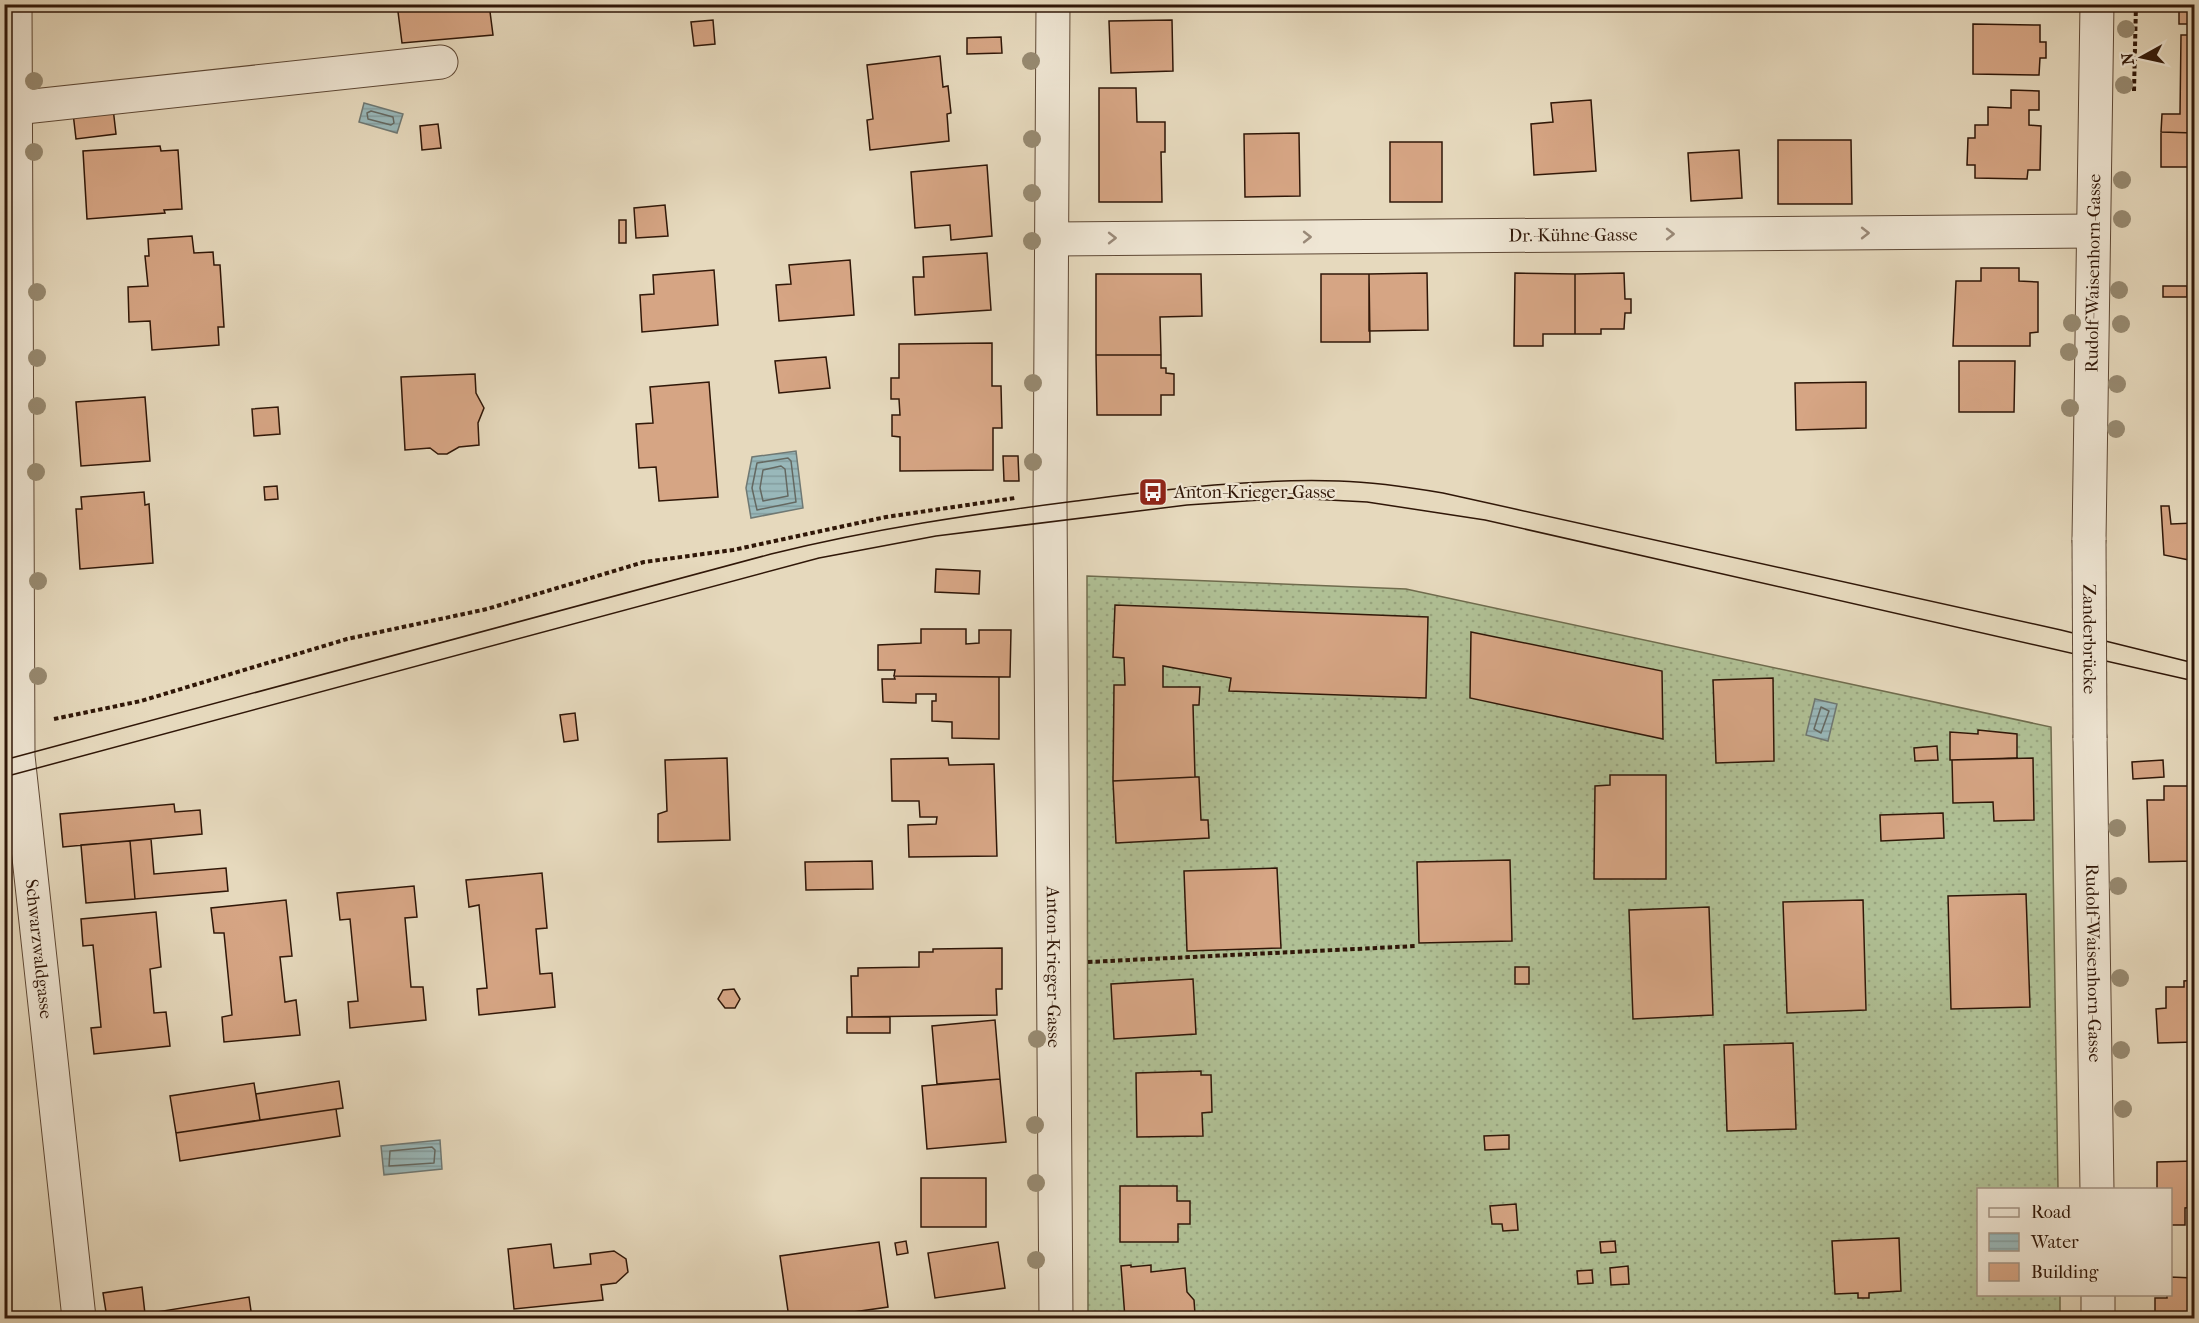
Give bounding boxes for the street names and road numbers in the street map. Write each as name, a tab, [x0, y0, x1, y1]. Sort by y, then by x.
street label: Rudolf-Waisenhorn-Gasse	[2081, 174, 2105, 372]
street label: Dr.-Kühne-Gasse	[1508, 224, 1638, 246]
street label: Zanderbrücke	[2079, 584, 2100, 694]
street label: Rudolf-Waisenhorn-Gasse	[2081, 864, 2106, 1062]
street label: Schwarzwaldgasse	[21, 878, 57, 1020]
street label: Anton-Krieger-Gasse	[1042, 885, 1065, 1048]

